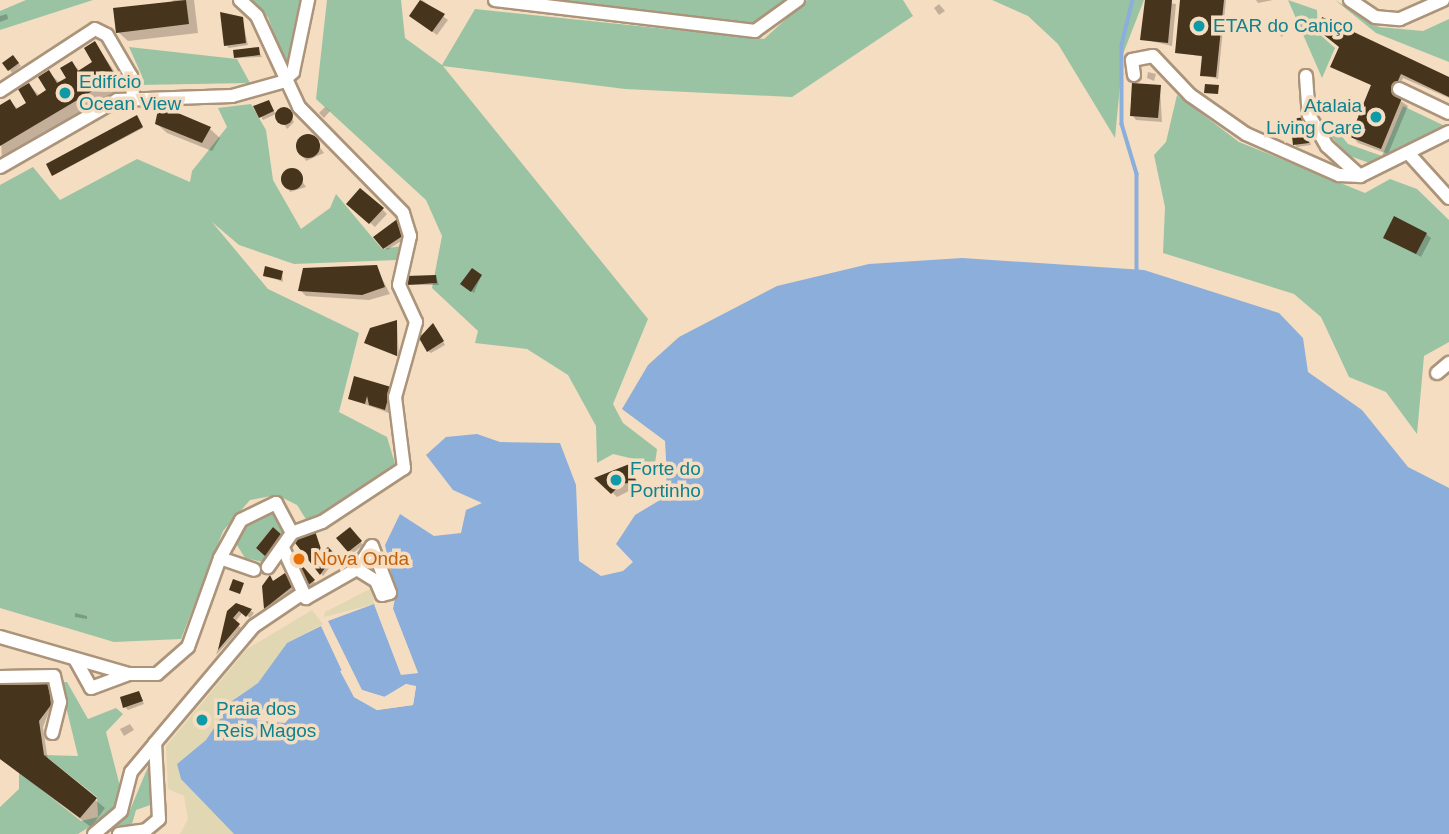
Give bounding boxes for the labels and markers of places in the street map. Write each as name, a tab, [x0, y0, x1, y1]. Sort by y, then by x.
place label: ETAR do Caniço	[1213, 15, 1353, 37]
marker: ETAR do Caniço	[1191, 18, 1207, 34]
place label: Edifício Ocean View	[79, 71, 181, 115]
marker: Edifício Ocean View	[57, 85, 73, 101]
place label: Atalaia Living Care	[1266, 95, 1362, 139]
marker: Atalaia Living Care	[1368, 109, 1384, 125]
place label: Forte do Portinho	[630, 458, 701, 502]
marker: Forte do Portinho	[608, 472, 624, 488]
place label: Nova Onda	[313, 548, 409, 570]
marker: Nova Onda	[291, 551, 307, 567]
place label: Praia dos Reis Magos	[216, 698, 316, 742]
marker: Praia dos Reis Magos	[194, 712, 210, 728]

